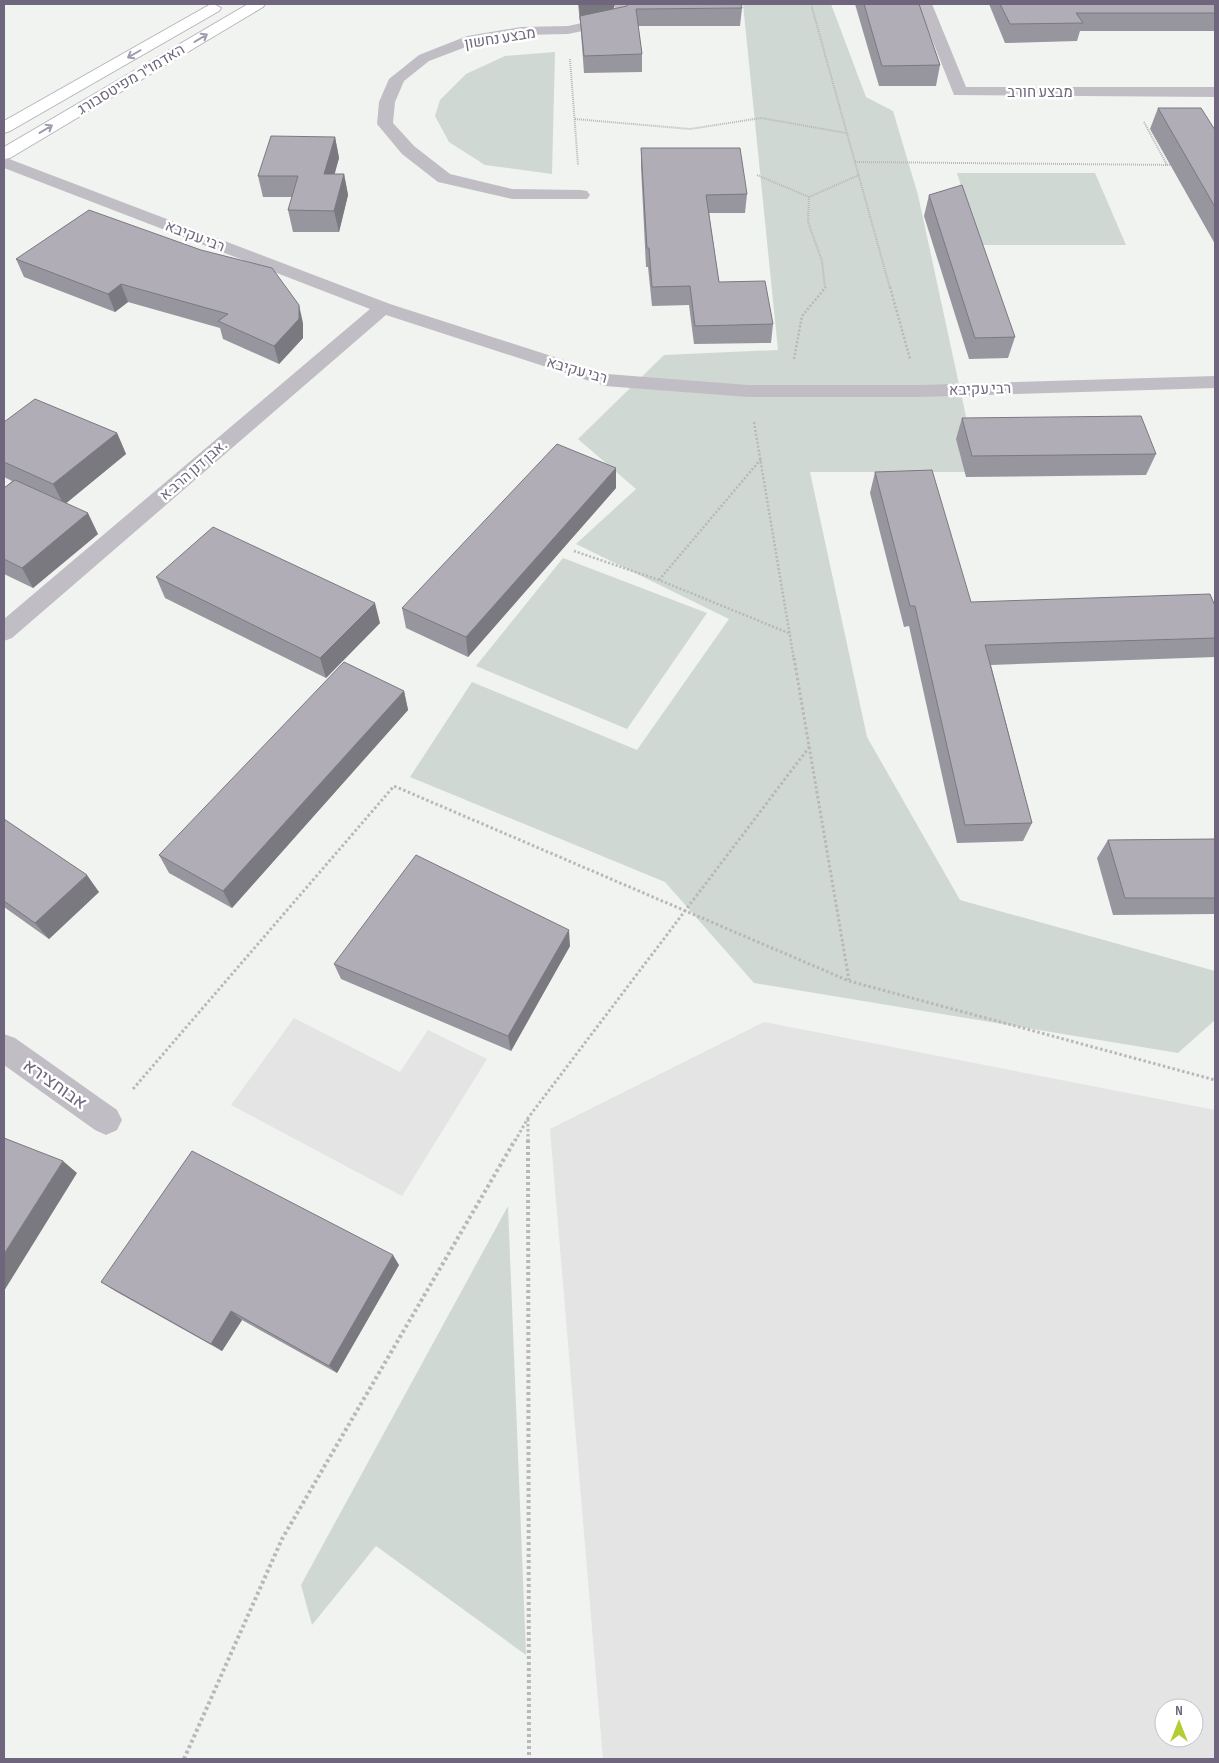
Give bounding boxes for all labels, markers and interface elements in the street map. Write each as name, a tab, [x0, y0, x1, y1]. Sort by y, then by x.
street label: מבצע נחשון	[463, 23, 537, 53]
one-way arrow	[193, 32, 207, 42]
street label: האדמו"ר מפיטסבורג	[74, 40, 188, 119]
one-way arrow	[127, 49, 142, 59]
street label: מבצע חורב	[1007, 83, 1073, 102]
one-way arrow	[38, 124, 52, 134]
street label: רבי עקיבא	[162, 216, 227, 256]
street label: רבי עקיבא	[544, 353, 609, 388]
street label: רבי עקיבא	[949, 379, 1011, 400]
street label: אבן דנן הרב א.	[156, 436, 231, 505]
street label: אבוחצירא	[19, 1055, 91, 1114]
north arrow	[1154, 1698, 1204, 1748]
text: N	[1175, 1702, 1183, 1719]

